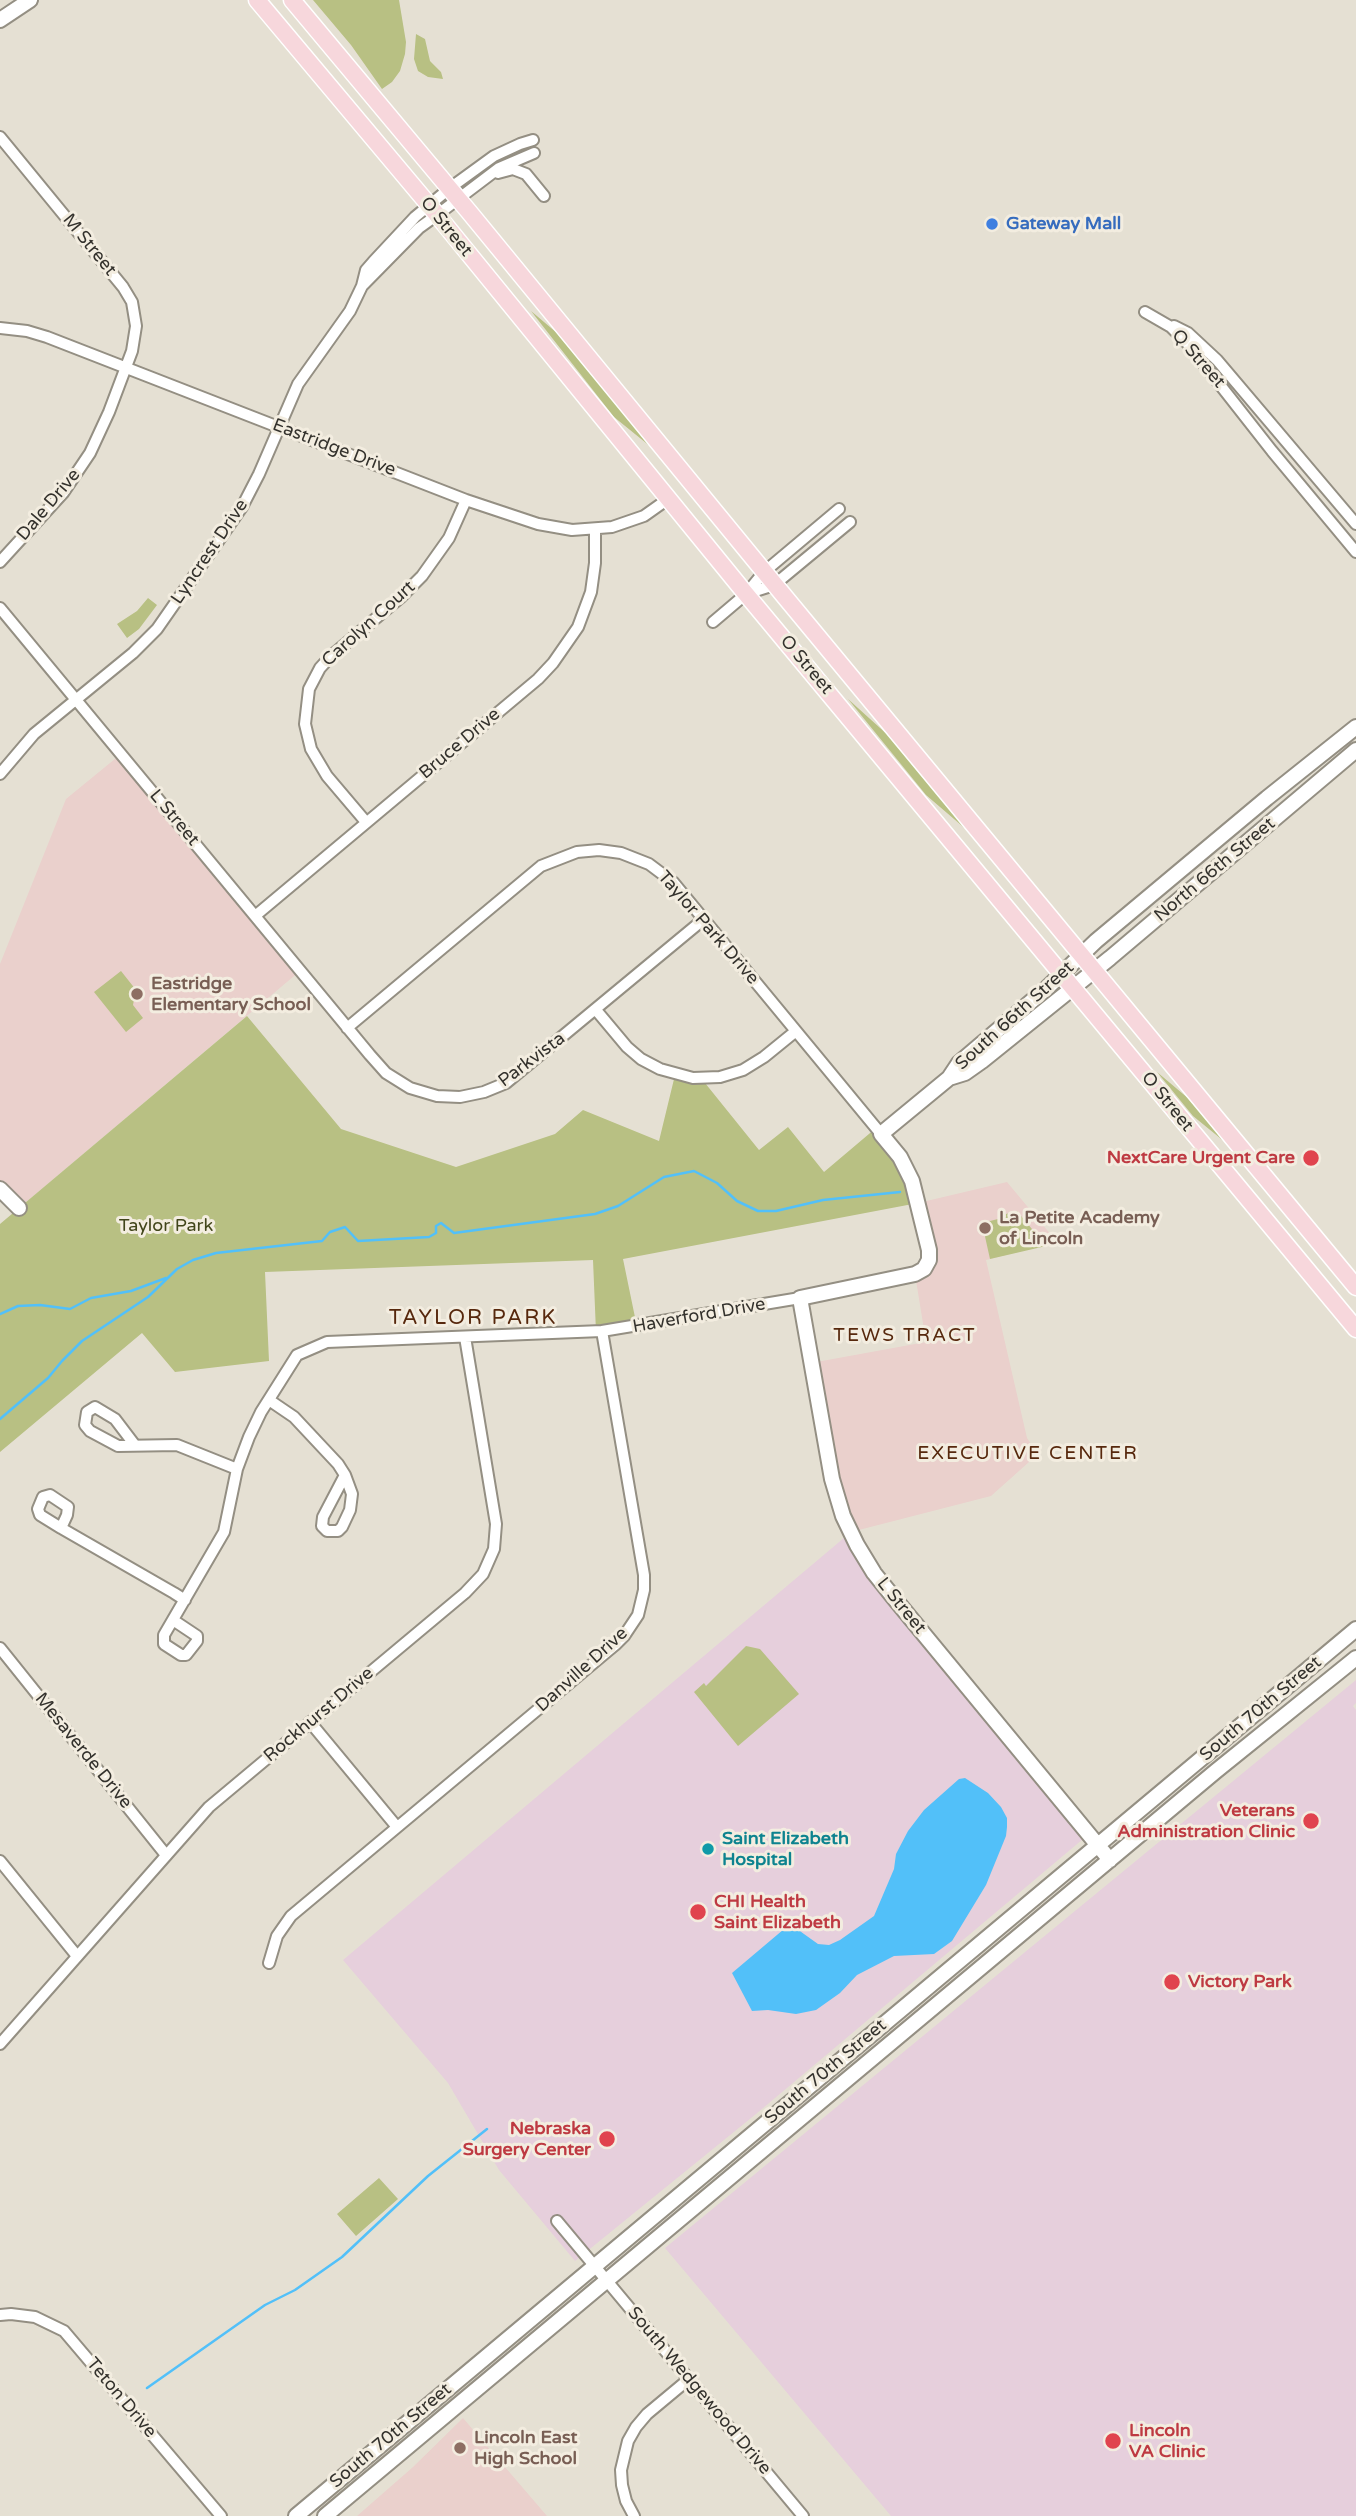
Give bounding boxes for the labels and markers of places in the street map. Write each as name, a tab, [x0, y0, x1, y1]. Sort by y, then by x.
place label: Gateway Mall	[1006, 213, 1121, 235]
marker: Gateway Mall	[984, 216, 1000, 232]
place label: Eastridge Elementary School	[151, 973, 311, 1016]
marker: Eastridge Elementary School	[129, 986, 145, 1002]
place label: NextCare Urgent Care	[1107, 1147, 1295, 1169]
marker: NextCare Urgent Care	[1301, 1148, 1321, 1168]
place label: La Petite Academy of Lincoln	[999, 1207, 1160, 1250]
marker: La Petite Academy of Lincoln	[977, 1220, 993, 1236]
place label: Veterans Administration Clinic	[1117, 1800, 1295, 1842]
marker: Veterans Administration Clinic	[1301, 1811, 1321, 1831]
place label: Saint Elizabeth Hospital	[722, 1828, 849, 1870]
marker: Saint Elizabeth Hospital	[700, 1841, 716, 1857]
place label: CHI Health Saint Elizabeth	[714, 1891, 841, 1934]
marker: CHI Health Saint Elizabeth	[688, 1902, 708, 1922]
place label: Victory Park	[1188, 1971, 1292, 1993]
marker: Victory Park	[1162, 1972, 1182, 1992]
place label: Nebraska Surgery Center	[463, 2118, 591, 2160]
marker: Nebraska Surgery Center	[597, 2129, 617, 2149]
place label: Lincoln VA Clinic	[1129, 2420, 1205, 2462]
place label: Lincoln East High School	[474, 2427, 577, 2470]
marker: Lincoln VA Clinic	[1103, 2431, 1123, 2451]
marker: Lincoln East High School	[452, 2440, 468, 2456]

